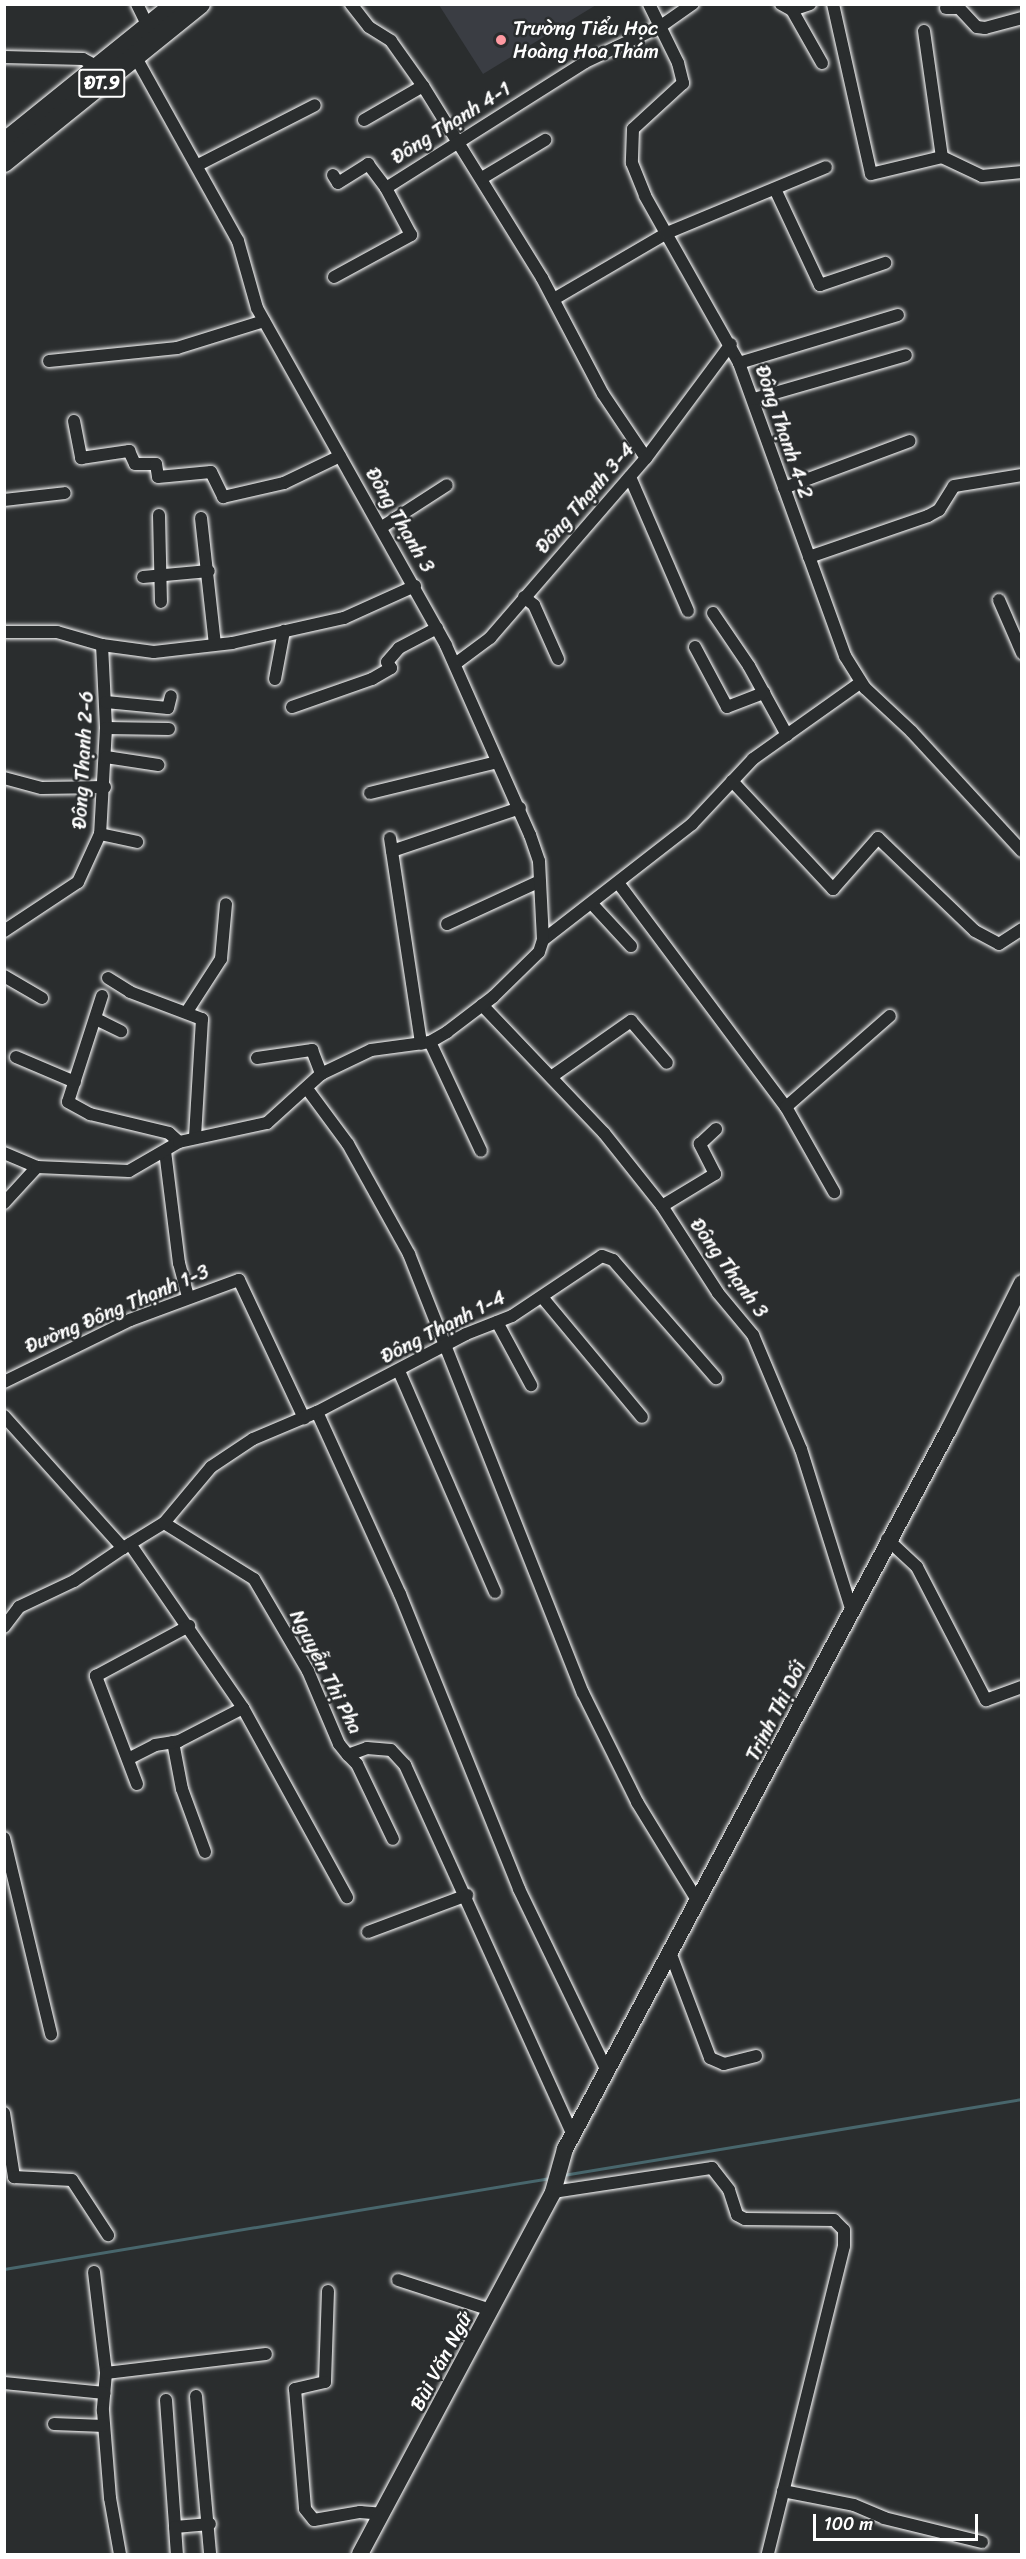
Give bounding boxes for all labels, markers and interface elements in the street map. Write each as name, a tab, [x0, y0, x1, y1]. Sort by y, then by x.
place label: Trường Tiểu Học Hoàng Hoa Thám	[513, 16, 660, 63]
marker: Trường Tiểu Học Hoàng Hoa Thám	[494, 33, 508, 47]
road number: ĐT.9	[78, 68, 126, 98]
street label: Đông Thạnh 4-1	[387, 77, 515, 169]
street label: Đông Thạnh 4-2	[750, 362, 818, 502]
street label: Đông Thạnh 3-4	[530, 438, 640, 558]
street label: Đông Thạnh 3	[360, 463, 440, 577]
street label: Đông Thạnh 2-6	[67, 690, 99, 830]
street label: Đông Thạnh 3	[685, 1214, 773, 1322]
street label: Đường Đông Thạnh 1-3	[21, 1259, 213, 1359]
street label: Đông Thạnh 1-4	[377, 1285, 509, 1369]
street label: Nguyễn Thị Pha	[284, 1606, 368, 1738]
street label: Trịnh Thị Dối	[740, 1657, 812, 1765]
street label: Bùi Văn Ngữ	[405, 2308, 477, 2414]
scale bar	[816, 2502, 981, 2540]
text: 100 m	[824, 2508, 873, 2540]

